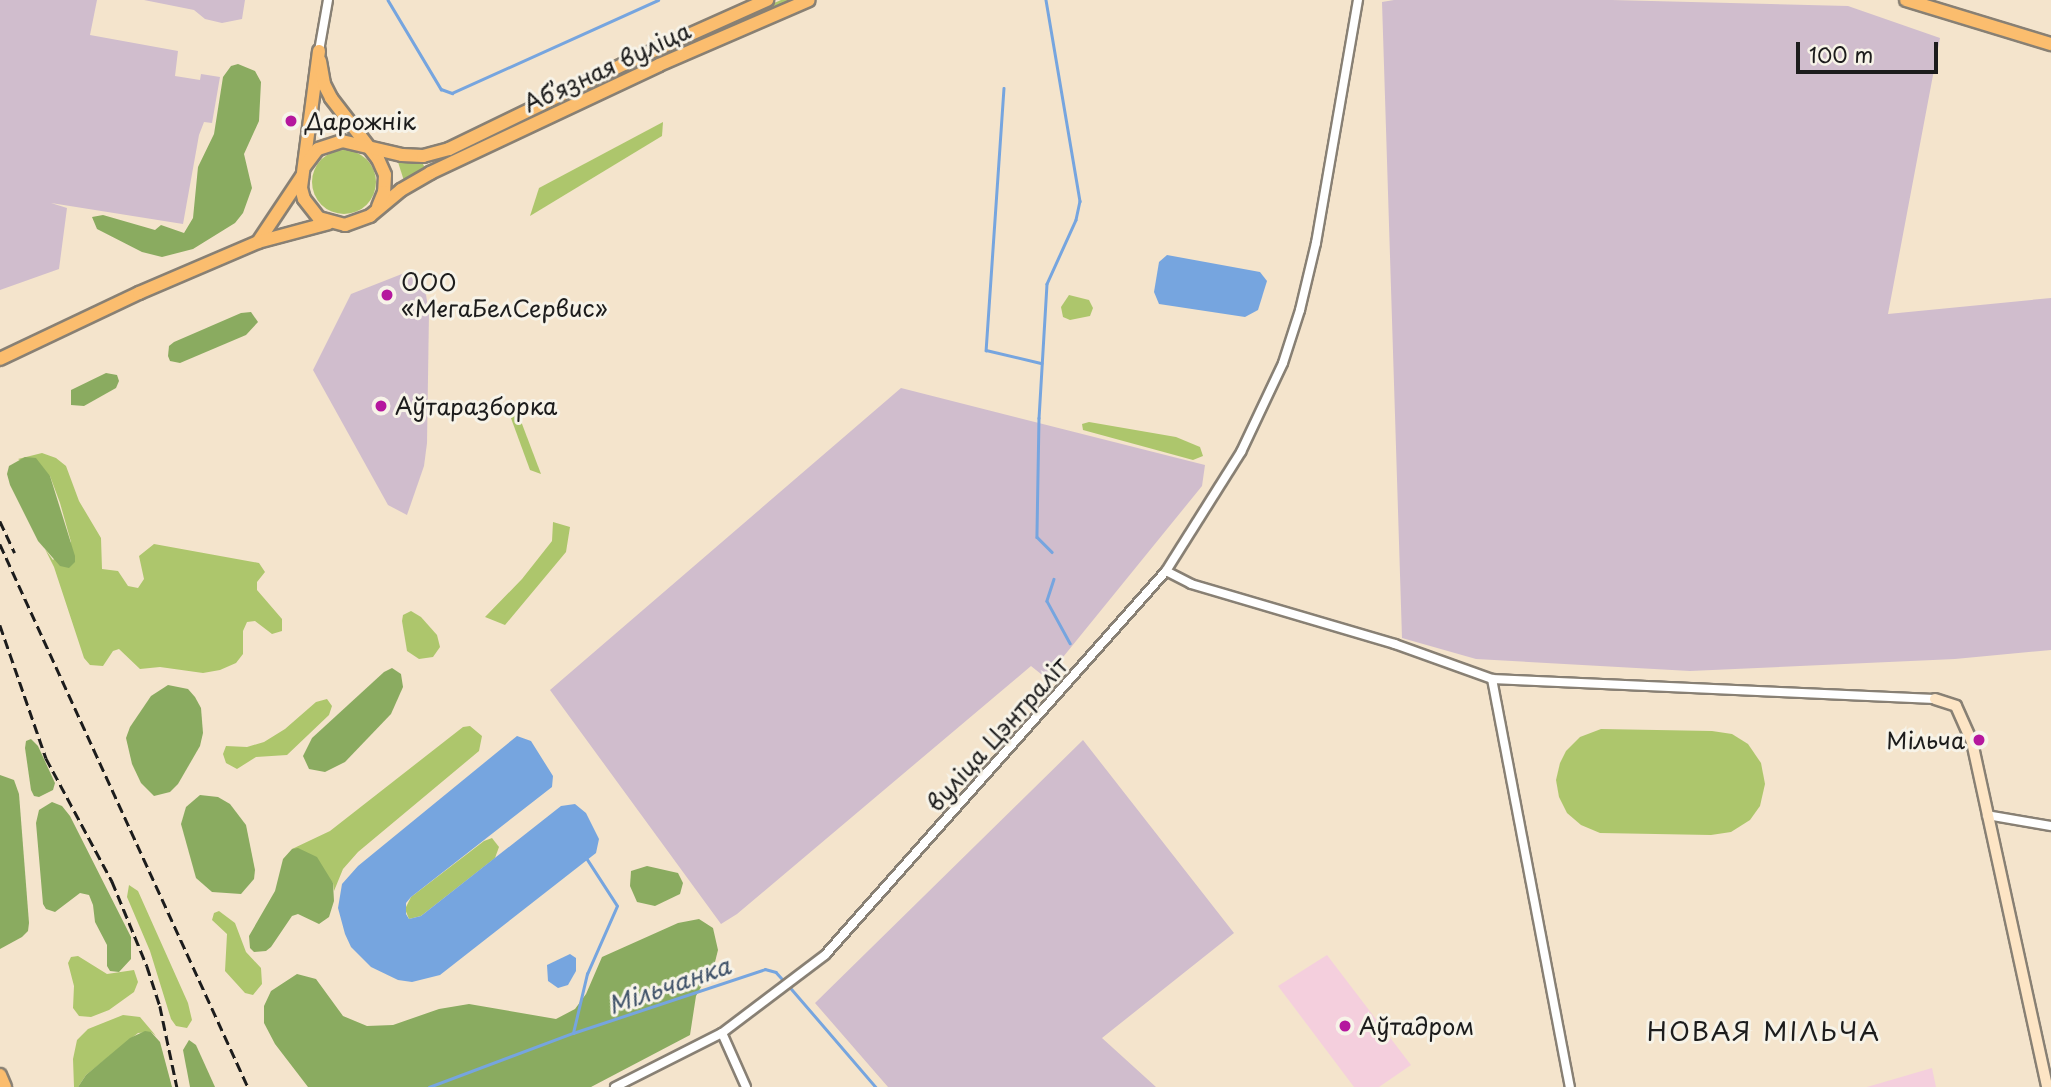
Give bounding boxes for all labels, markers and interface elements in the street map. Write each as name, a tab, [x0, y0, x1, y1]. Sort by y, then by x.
street label: Абʼязная вуліца	[519, 16, 695, 118]
scale bar	[1799, 28, 1941, 72]
text: 100 m	[1809, 38, 1873, 70]
place label: Дарожнік	[305, 107, 416, 135]
marker: Дарожнік	[283, 113, 299, 129]
place label: ООО «МегаБелСервис»	[401, 268, 608, 322]
marker: ООО «МегаБелСервис»	[379, 287, 395, 303]
place label: Аўтаразборка	[395, 392, 557, 420]
marker: Аўтаразборка	[373, 398, 389, 414]
street label: вуліца Цэнтраліт	[921, 651, 1073, 817]
place label: Мільча	[1886, 726, 1965, 754]
marker: Мільча	[1971, 732, 1987, 748]
water label: Мільчанка	[604, 951, 734, 1019]
place label: Аўтадром	[1359, 1012, 1474, 1040]
district label: НОВАЯ МІЛЬЧА	[1650, 1015, 1878, 1047]
marker: Аўтадром	[1337, 1018, 1353, 1034]

